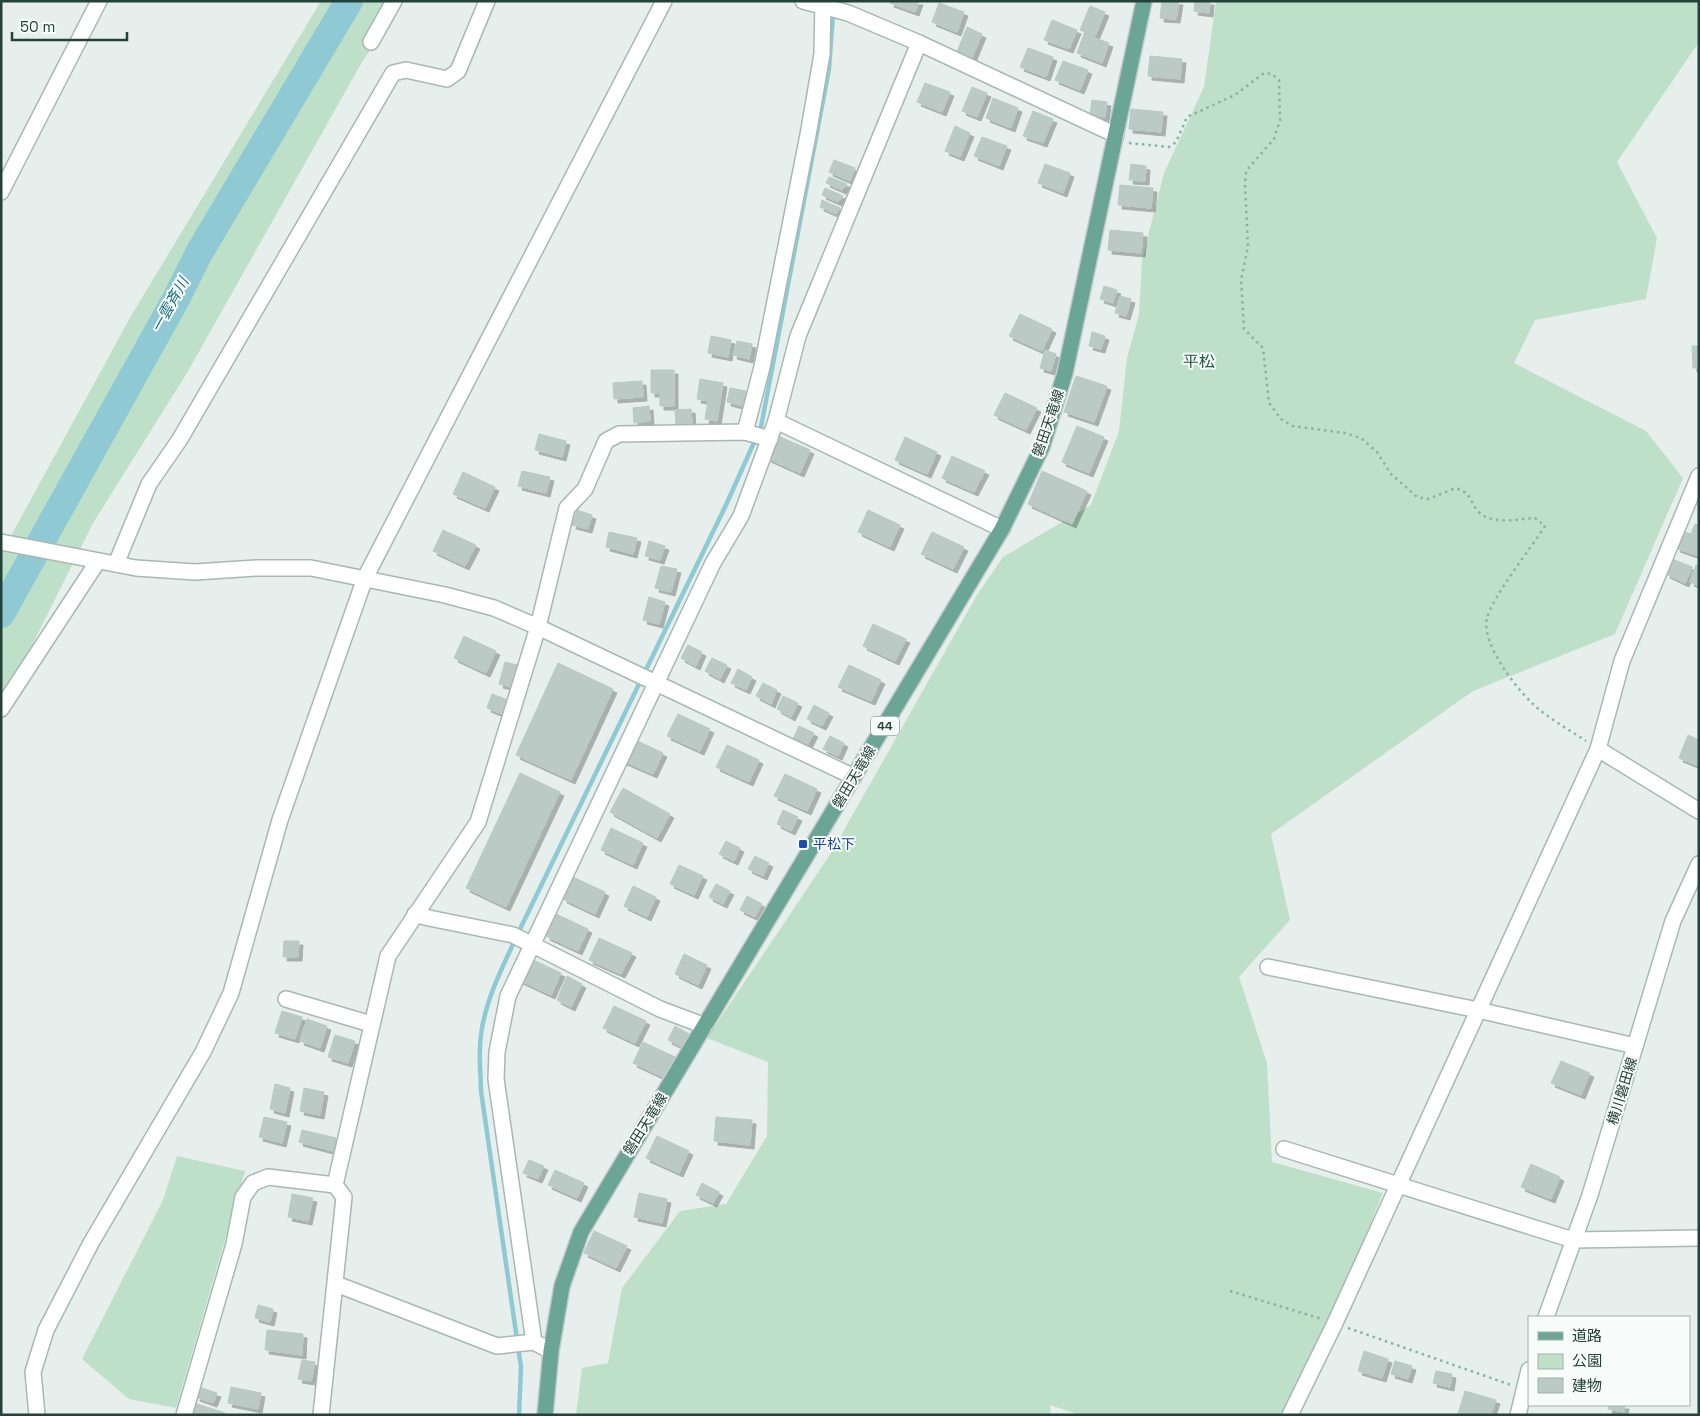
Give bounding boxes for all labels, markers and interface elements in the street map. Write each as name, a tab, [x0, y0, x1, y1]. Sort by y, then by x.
scale bar	[12, 10, 128, 42]
text: 50 m	[20, 17, 55, 36]
water label: 一雲斉川	[147, 272, 193, 336]
district label: 平松	[1183, 351, 1215, 372]
street label: 磐田天竜線	[1028, 387, 1068, 459]
road number: 44	[871, 716, 899, 736]
street label: 磐田天竜線	[828, 742, 880, 812]
place label: 平松下	[813, 835, 855, 853]
marker: 平松下	[797, 838, 809, 850]
street label: 横川磐田線	[1603, 1055, 1641, 1127]
street label: 磐田天竜線	[619, 1090, 671, 1158]
legend	[1528, 1316, 1690, 1406]
text: 道路	[1572, 1326, 1602, 1345]
text: 公園	[1572, 1351, 1602, 1370]
text: 建物	[1572, 1376, 1602, 1395]

